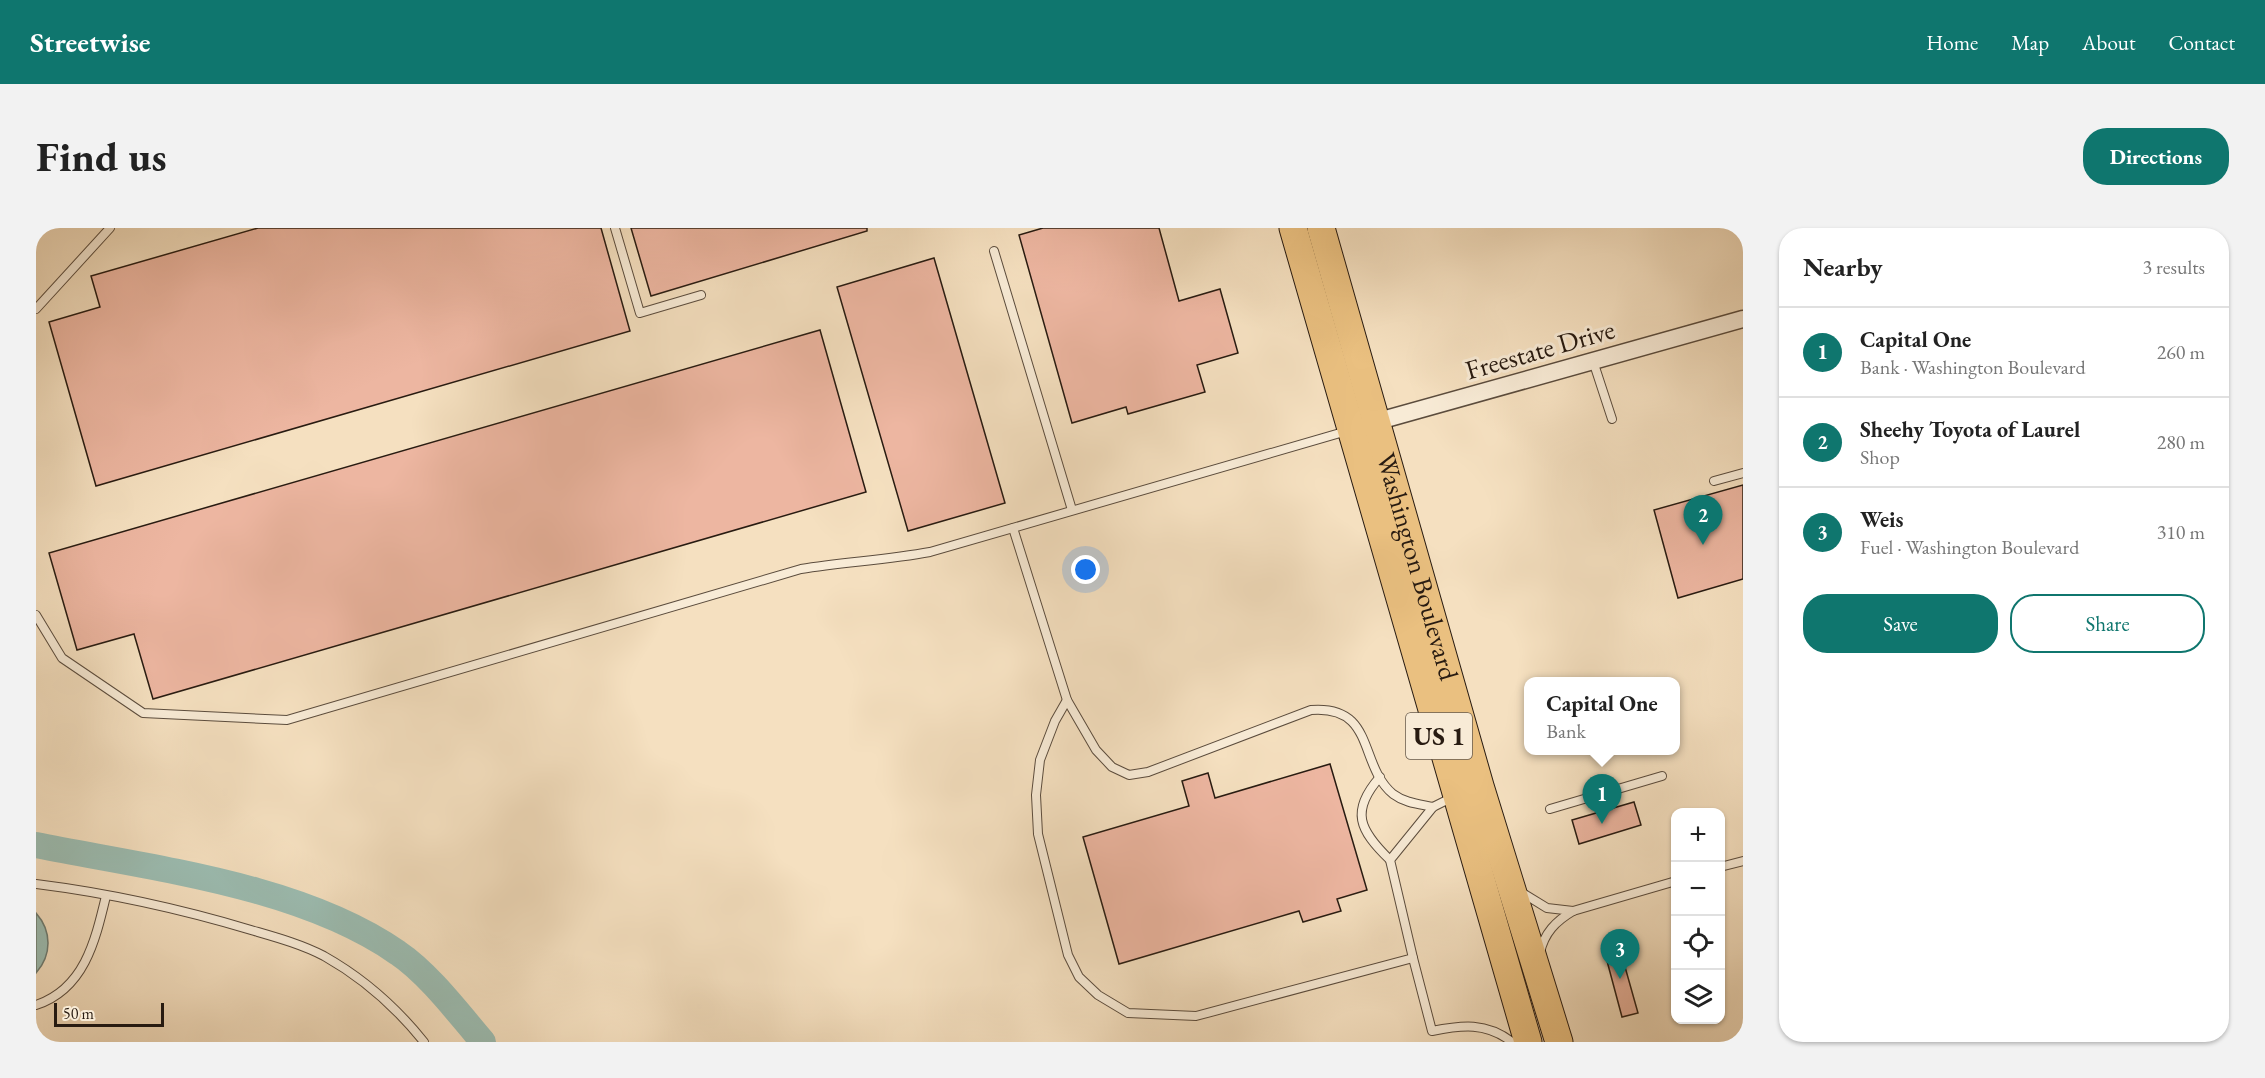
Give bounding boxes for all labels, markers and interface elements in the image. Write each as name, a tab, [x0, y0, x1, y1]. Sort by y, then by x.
text: Streetwise	[30, 24, 150, 60]
text: Home	[1926, 29, 1978, 56]
text: Map	[2011, 29, 2049, 56]
text: About	[2082, 29, 2135, 56]
text: Contact	[2168, 29, 2235, 56]
button: Directions	[2083, 128, 2229, 185]
text: Find us	[36, 129, 167, 184]
text: Nearby	[1803, 250, 1883, 284]
text: 3 results	[2142, 254, 2205, 280]
street label: Freestate Drive	[1461, 312, 1619, 388]
text: Capital One	[1860, 325, 1971, 354]
text: 1	[1817, 339, 1828, 365]
text: 260 m	[2157, 339, 2205, 365]
text: Bank · Washington Boulevard	[1860, 354, 2086, 380]
text: Sheehy Toyota of Laurel	[1860, 415, 2080, 444]
text: 2	[1817, 429, 1828, 455]
text: 280 m	[2157, 429, 2205, 455]
text: Shop	[1860, 444, 1900, 470]
street label: Washington Boulevard	[1369, 449, 1467, 685]
pin: 2	[1684, 496, 1722, 545]
text: Weis	[1860, 505, 1903, 534]
text: 3	[1817, 519, 1828, 545]
text: 310 m	[2157, 519, 2205, 545]
text: Fuel · Washington Boulevard	[1860, 534, 2079, 560]
your location	[1071, 555, 1100, 584]
button: Save	[1803, 594, 1998, 653]
button: Share	[2010, 594, 2205, 653]
popup	[1524, 677, 1680, 755]
text: Capital One	[1546, 689, 1658, 718]
road number: US 1	[1406, 713, 1472, 759]
text: Bank	[1546, 718, 1586, 744]
pin: 1	[1582, 774, 1622, 824]
map controls	[1671, 808, 1725, 1024]
button: +	[1671, 808, 1725, 862]
button: −	[1671, 862, 1725, 916]
button: locate	[1671, 916, 1725, 970]
pin: 3	[1600, 930, 1640, 979]
button: layers	[1671, 970, 1725, 1024]
scale bar	[54, 1000, 164, 1028]
text: 50 m	[63, 1003, 94, 1024]

